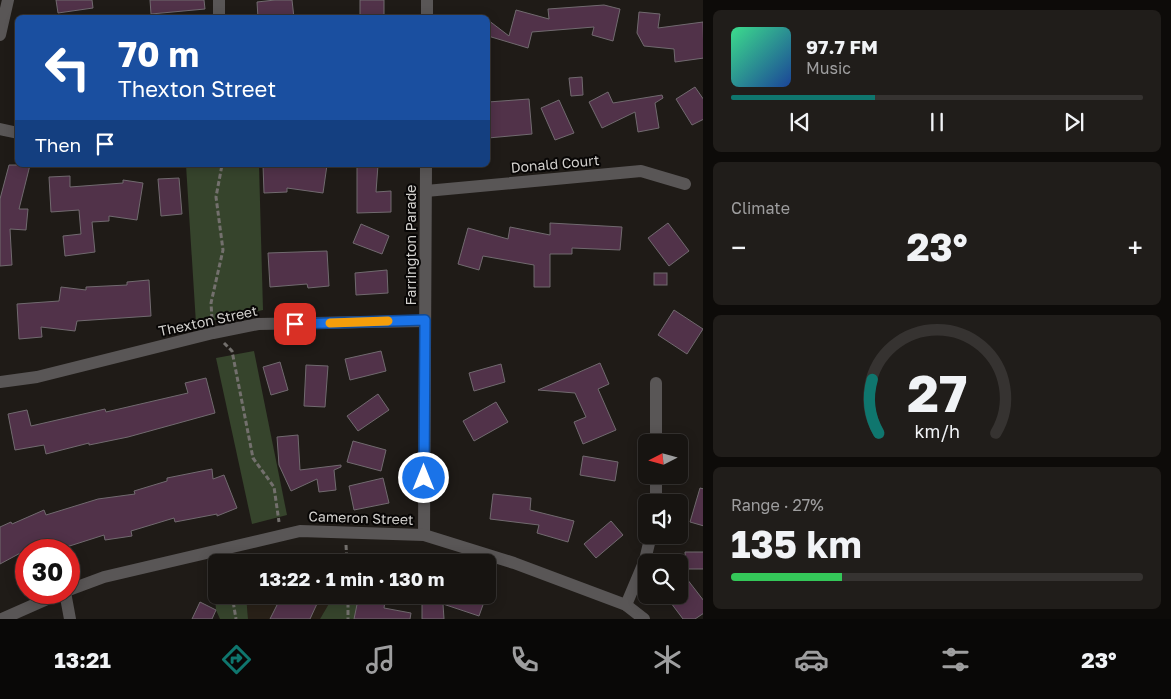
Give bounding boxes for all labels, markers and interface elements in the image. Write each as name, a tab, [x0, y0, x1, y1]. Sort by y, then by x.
text: 70 m	[118, 33, 199, 75]
icon: left	[35, 35, 100, 100]
text: 97.7 FM	[806, 35, 878, 58]
text: Music	[806, 58, 851, 78]
text: Thexton Street	[118, 75, 276, 102]
icon: previous	[786, 108, 814, 136]
icon: pause	[923, 108, 951, 136]
icon: next	[1060, 108, 1088, 136]
icon: arrive	[91, 130, 119, 158]
text: Then	[35, 133, 81, 156]
street label: Donald Court	[510, 151, 600, 176]
street label: Farrington Parade	[402, 185, 419, 305]
text: Climate	[731, 198, 790, 218]
text: 23°	[906, 224, 968, 269]
text: −	[731, 231, 746, 264]
text: +	[1128, 231, 1143, 264]
street label: Thexton Street	[157, 302, 259, 339]
pin	[274, 303, 316, 345]
icon: arrive	[281, 310, 309, 338]
text: 27	[907, 361, 967, 423]
text: km/h	[914, 420, 960, 442]
north arrow	[638, 434, 688, 484]
map controls	[638, 434, 688, 604]
position arrow	[397, 451, 449, 503]
button: sound	[638, 494, 688, 544]
text: Range · 27%	[731, 495, 824, 515]
street label: Cameron Street	[308, 507, 414, 528]
text: 135 km	[731, 521, 862, 566]
speed limit sign: 30	[15, 539, 80, 604]
button: search	[638, 554, 688, 604]
text: 13:22 · 1 min · 130 m	[260, 567, 444, 590]
icon: directions	[219, 642, 254, 677]
icon: music	[363, 642, 398, 677]
icon: phone	[507, 642, 542, 677]
icon: climate	[650, 642, 685, 677]
icon: car	[794, 642, 829, 677]
icon: filters	[938, 642, 973, 677]
text: 13:21	[54, 646, 111, 673]
text: 23°	[1081, 646, 1117, 673]

